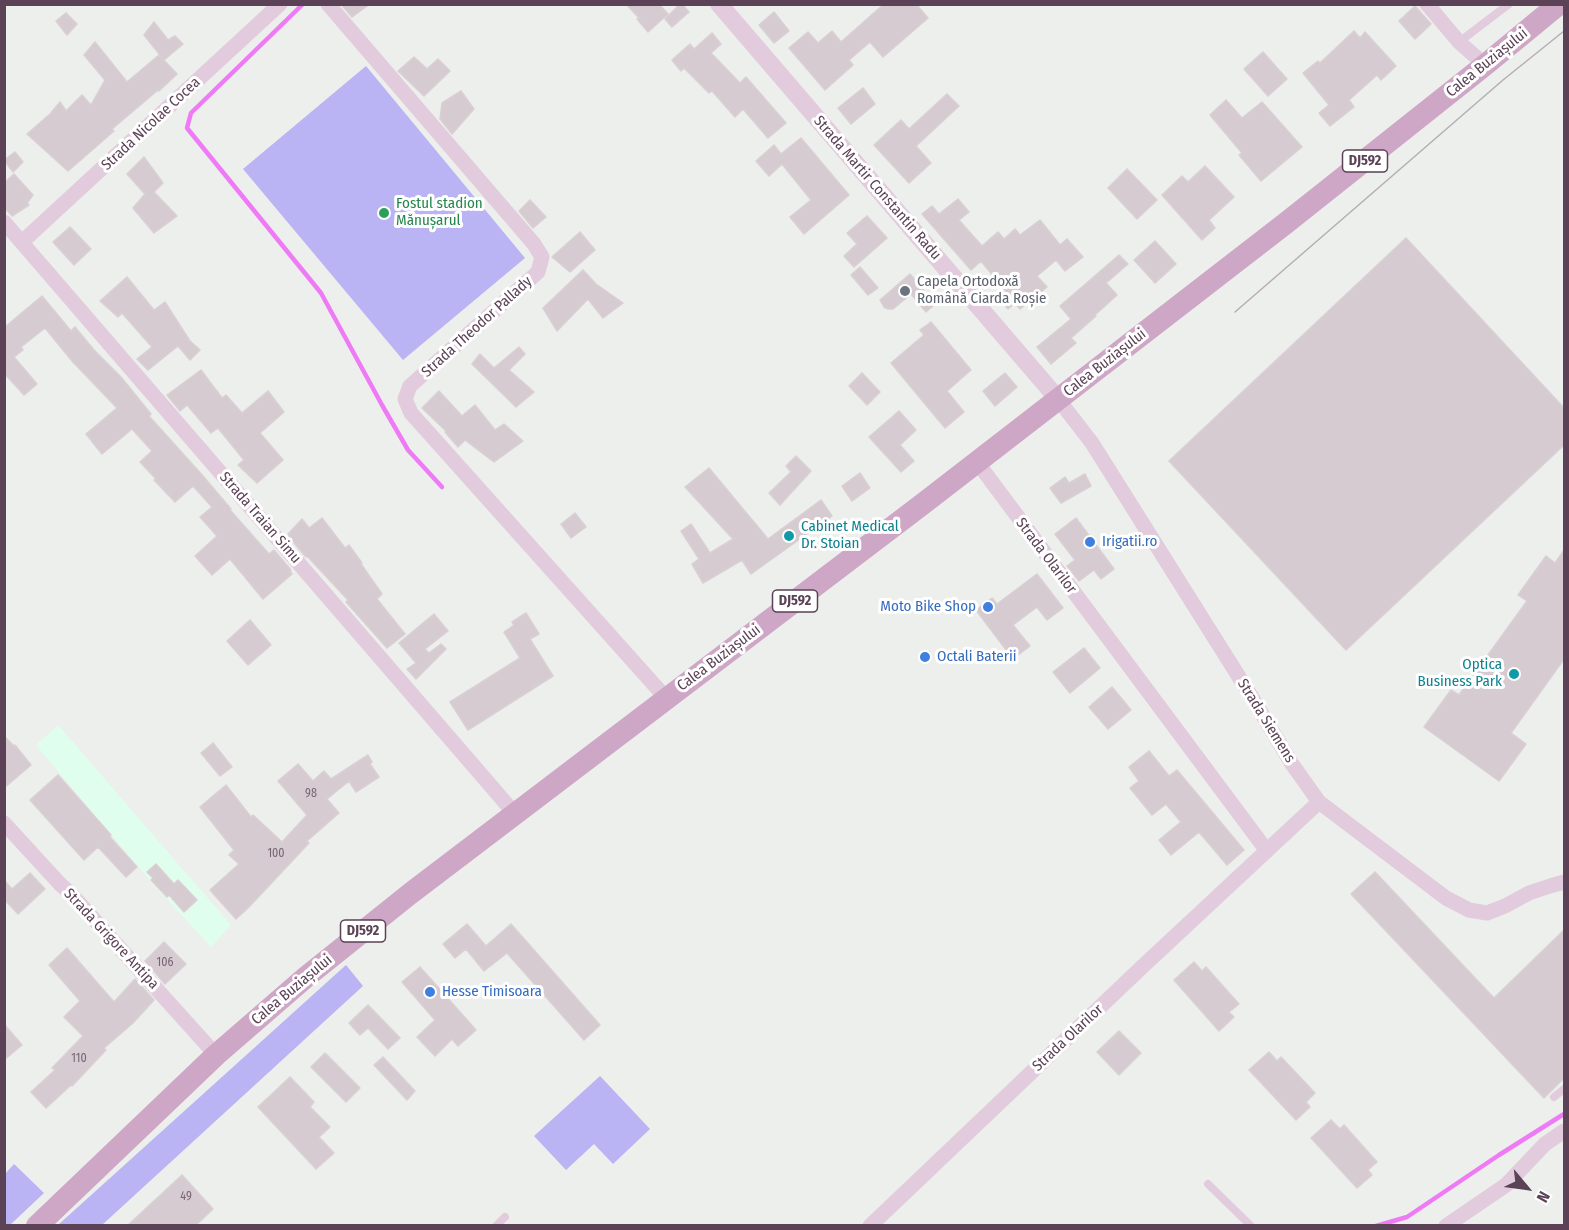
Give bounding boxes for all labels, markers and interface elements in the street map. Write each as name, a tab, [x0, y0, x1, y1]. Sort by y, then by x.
street label: Calea Buziașului	[1443, 25, 1531, 101]
street label: Strada Nicolae Cocea	[98, 74, 204, 174]
street label: Strada Martir Constantin Radu	[810, 112, 944, 264]
road number: DJ592	[1342, 150, 1388, 172]
place label: Fostul stadion Mănușarul	[396, 195, 483, 230]
marker: Fostul stadion Mănușarul	[377, 206, 391, 220]
street label: Strada Theodor Pallady	[418, 273, 536, 381]
place label: Capela Ortodoxă Română Ciarda Roșie	[917, 273, 1046, 308]
marker: Capela Ortodoxă Română Ciarda Roșie	[898, 284, 912, 298]
street label: Calea Buziașului	[1060, 325, 1150, 401]
street label: Strada Traian Simu	[215, 469, 305, 567]
street label: Strada Olarilor	[1012, 515, 1080, 597]
place label: Cabinet Medical Dr. Stoian	[801, 518, 899, 553]
marker: Cabinet Medical Dr. Stoian	[782, 529, 796, 543]
place label: Irigatii.ro	[1102, 533, 1157, 551]
marker: Irigatii.ro	[1083, 535, 1097, 549]
road number: DJ592	[772, 590, 818, 612]
place label: Moto Bike Shop	[880, 598, 976, 616]
marker: Moto Bike Shop	[981, 600, 995, 614]
street label: Calea Buziașului	[674, 621, 764, 695]
place label: Octali Baterii	[937, 648, 1017, 666]
marker: Octali Baterii	[918, 650, 932, 664]
place label: Optica Business Park	[1418, 656, 1502, 691]
marker: Optica Business Park	[1507, 667, 1521, 681]
street label: Strada Siemens	[1233, 676, 1299, 766]
house number: 98	[305, 787, 317, 801]
house number: 100	[267, 847, 285, 861]
street label: Strada Grigore Antipa	[60, 885, 162, 993]
road number: DJ592	[340, 920, 386, 942]
street label: Calea Buziașului	[248, 951, 336, 1029]
house number: 106	[157, 956, 173, 970]
place label: Hesse Timisoara	[442, 983, 542, 1001]
marker: Hesse Timisoara	[423, 985, 437, 999]
street label: Strada Olarilor	[1029, 1001, 1107, 1075]
house number: 110	[71, 1052, 87, 1066]
north arrow	[1497, 1158, 1557, 1218]
text: N	[1533, 1188, 1554, 1206]
house number: 49	[180, 1190, 192, 1204]

